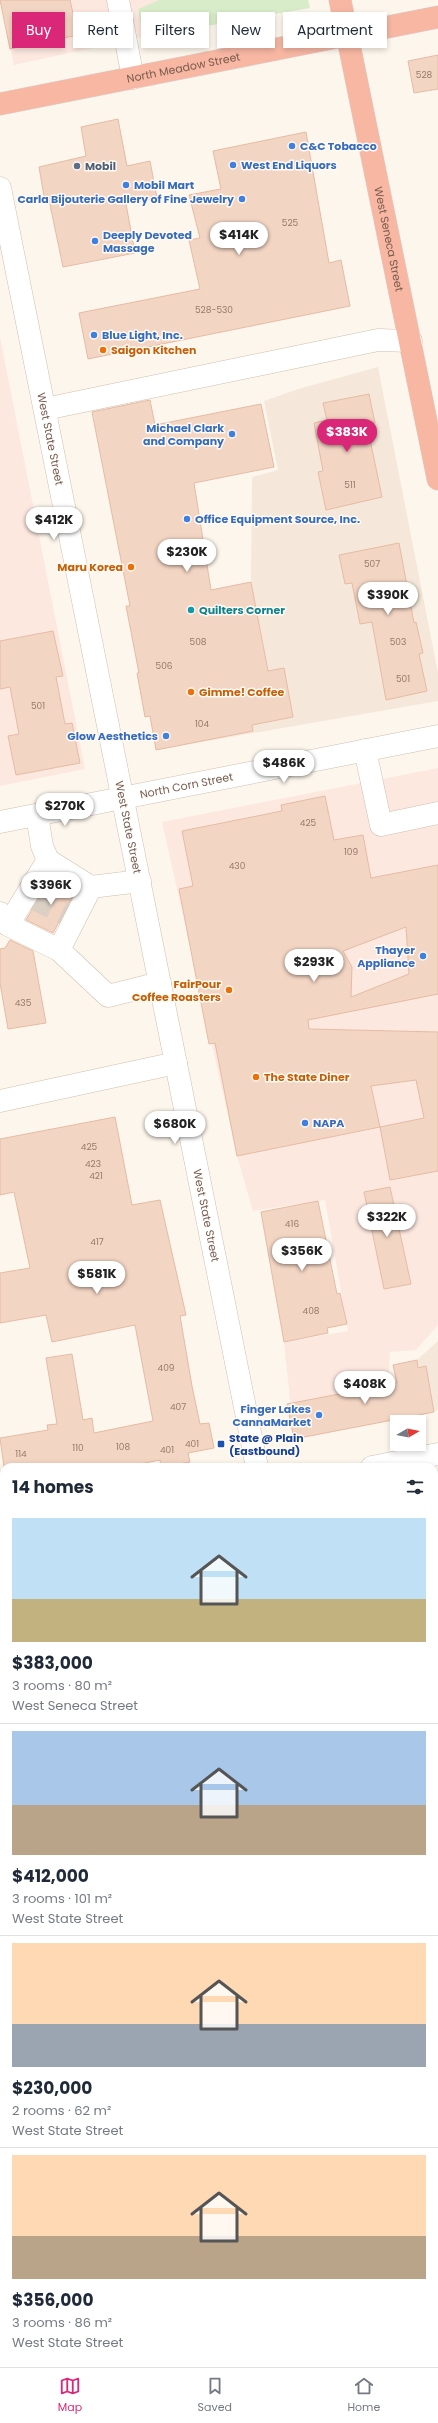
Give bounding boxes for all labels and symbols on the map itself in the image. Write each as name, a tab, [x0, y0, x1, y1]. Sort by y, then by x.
street label: North Meadow Street	[125, 48, 242, 87]
house number: 528	[416, 69, 433, 81]
place label: C&C Tobacco	[300, 138, 377, 154]
marker: C&C Tobacco	[287, 141, 297, 151]
place label: West End Liquors	[241, 157, 337, 173]
place label: Mobil	[85, 158, 116, 174]
marker: West End Liquors	[228, 160, 238, 170]
marker: Mobil	[72, 161, 82, 171]
place label: Mobil Mart	[134, 177, 195, 193]
marker: Mobil Mart	[121, 180, 131, 190]
street label: West Seneca Street	[370, 185, 407, 293]
place label: Carla Bijouterie Gallery of Fine Jewelry	[17, 191, 234, 207]
marker: Carla Bijouterie Gallery of Fine Jewelry	[237, 194, 247, 204]
house number: 525	[282, 217, 299, 229]
pin: $414K	[211, 222, 267, 256]
place label: Deeply Devoted Massage	[103, 227, 192, 256]
marker: Deeply Devoted Massage	[90, 236, 100, 246]
house number: 528-530	[195, 304, 233, 316]
place label: Blue Light, Inc.	[102, 327, 183, 343]
marker: Blue Light, Inc.	[89, 330, 99, 340]
place label: Saigon Kitchen	[111, 342, 196, 358]
marker: Saigon Kitchen	[98, 345, 108, 355]
street label: West State Street	[33, 391, 68, 487]
pin: $383K	[319, 419, 375, 453]
place label: Michael Clark and Company	[143, 420, 224, 449]
marker: Michael Clark and Company	[227, 429, 237, 439]
house number: 511	[344, 479, 356, 491]
pin: $412K	[26, 507, 82, 541]
place label: Office Equipment Source, Inc.	[195, 511, 360, 527]
marker: Office Equipment Source, Inc.	[182, 514, 192, 524]
pin: $230K	[159, 539, 215, 573]
house number: 507	[364, 558, 380, 570]
place label: Maru Korea	[57, 559, 123, 575]
marker: Maru Korea	[126, 562, 136, 572]
pin: $390K	[360, 582, 416, 616]
place label: Quilters Corner	[199, 602, 285, 618]
marker: Quilters Corner	[186, 605, 196, 615]
house number: 508	[190, 636, 207, 648]
house number: 503	[390, 636, 406, 648]
house number: 506	[155, 660, 173, 672]
house number: 501	[396, 673, 410, 685]
place label: Gimme! Coffee	[199, 684, 284, 700]
marker: Gimme! Coffee	[186, 687, 196, 697]
house number: 501	[31, 700, 45, 712]
house number: 104	[195, 718, 209, 730]
place label: Glow Aesthetics	[67, 728, 158, 744]
marker: Glow Aesthetics	[161, 731, 171, 741]
pin: $486K	[256, 750, 312, 784]
street label: North Corn Street	[138, 768, 234, 802]
street label: West State Street	[111, 779, 146, 875]
pin: $270K	[37, 793, 93, 827]
house number: 425	[300, 817, 317, 829]
house number: 109	[344, 846, 358, 858]
house number: 430	[229, 860, 246, 872]
pin: $396K	[23, 872, 79, 906]
place label: Thayer Appliance	[357, 942, 415, 971]
pin: $293K	[286, 949, 342, 983]
marker: Thayer Appliance	[418, 951, 428, 961]
place label: FairPour Coffee Roasters	[132, 976, 221, 1005]
marker: FairPour Coffee Roasters	[224, 985, 234, 995]
house number: 435	[15, 997, 32, 1009]
place label: The State Diner	[264, 1069, 350, 1085]
marker: The State Diner	[251, 1072, 261, 1082]
pin: $680K	[147, 1111, 203, 1145]
place label: NAPA	[313, 1115, 344, 1131]
marker: NAPA	[300, 1118, 310, 1128]
house number: 425	[81, 1141, 98, 1153]
house number: 423	[85, 1158, 101, 1170]
street label: West State Street	[189, 1168, 224, 1263]
house number: 421	[89, 1170, 103, 1182]
pin: $322K	[359, 1204, 415, 1238]
house number: 416	[285, 1218, 299, 1230]
house number: 417	[90, 1236, 104, 1248]
pin: $356K	[274, 1238, 330, 1272]
pin: $581K	[69, 1261, 125, 1295]
house number: 408	[303, 1305, 320, 1317]
house number: 409	[158, 1362, 175, 1374]
pin: $408K	[337, 1371, 393, 1405]
house number: 407	[170, 1401, 186, 1413]
place label: Finger Lakes CannaMarket	[233, 1401, 312, 1430]
marker: Finger Lakes CannaMarket	[314, 1410, 324, 1420]
north arrow	[390, 1415, 426, 1451]
place label: State @ Plain (Eastbound)	[229, 1430, 304, 1459]
house number: 401	[185, 1438, 199, 1450]
marker: State @ Plain (Eastbound)	[216, 1439, 226, 1449]
house number: 108	[116, 1441, 130, 1453]
house number: 110	[72, 1442, 84, 1454]
house number: 401	[160, 1444, 174, 1456]
house number: 114	[15, 1448, 27, 1460]

